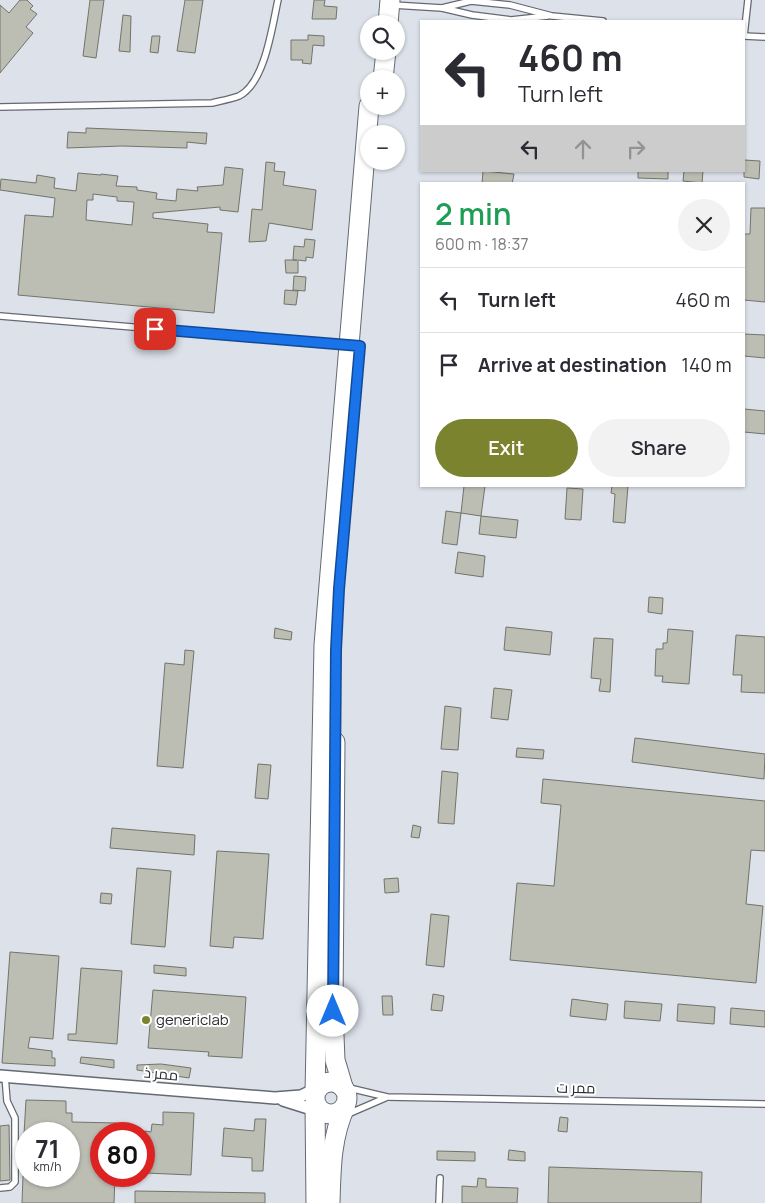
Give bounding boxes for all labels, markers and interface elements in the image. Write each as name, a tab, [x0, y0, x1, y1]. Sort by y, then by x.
map controls	[360, 15, 405, 170]
button: search	[360, 15, 405, 60]
text: 460 m	[518, 34, 623, 82]
icon: left	[435, 40, 500, 105]
button: +	[360, 70, 405, 115]
text: Turn left	[518, 79, 603, 109]
button: −	[360, 125, 405, 170]
icon: left	[516, 135, 544, 163]
icon: ahead	[569, 135, 597, 163]
icon: right	[622, 135, 650, 163]
text: 2 min	[435, 193, 511, 234]
button: close	[678, 199, 730, 251]
text: 600 m · 18:37	[435, 233, 528, 255]
icon: left	[435, 286, 463, 314]
text: Turn left	[478, 287, 556, 313]
text: 460 m	[676, 287, 730, 313]
pin	[134, 308, 176, 350]
icon: arrive	[141, 315, 169, 343]
icon: arrive	[435, 351, 463, 379]
text: Arrive at destination	[478, 352, 667, 378]
text: 140 m	[682, 352, 732, 378]
button: Exit	[435, 419, 578, 477]
button: Share	[588, 419, 730, 477]
position arrow	[306, 984, 358, 1036]
place label: genericlab	[156, 1009, 229, 1030]
marker: genericlab	[140, 1014, 152, 1026]
street label: ممر ذ	[143, 1062, 179, 1085]
street label: ممر ت	[556, 1077, 596, 1098]
speed limit sign: 80	[90, 1122, 155, 1187]
text: 71	[35, 1131, 60, 1166]
text: km/h	[34, 1158, 61, 1175]

